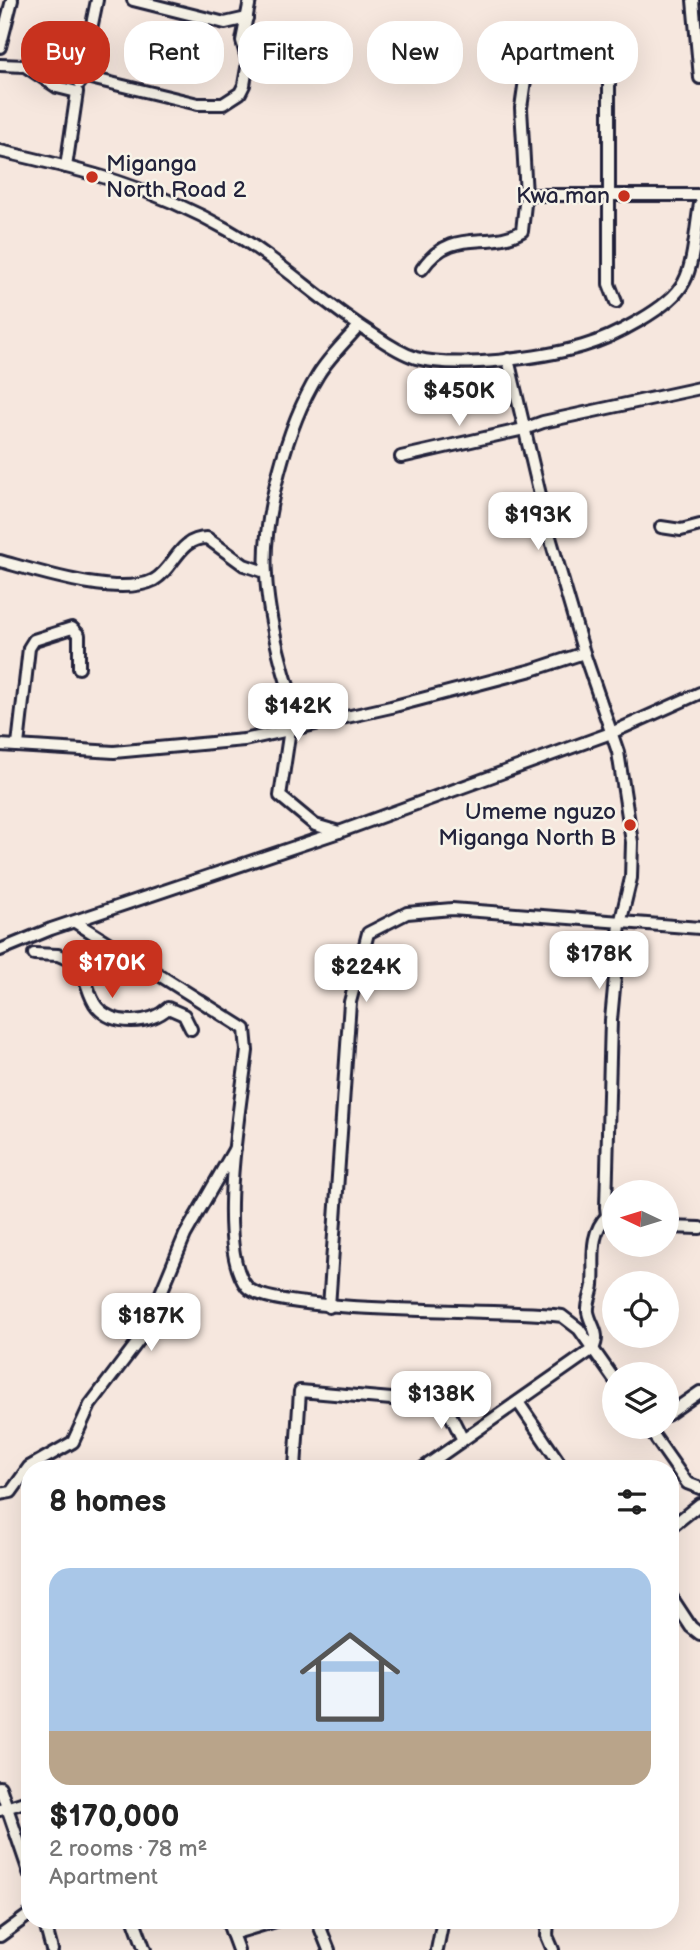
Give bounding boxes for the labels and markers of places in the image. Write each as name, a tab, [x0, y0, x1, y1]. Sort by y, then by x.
place label: Miganga North Road 2	[106, 150, 247, 204]
marker: Miganga North Road 2	[84, 169, 100, 185]
place label: Kwa man	[516, 182, 610, 210]
marker: Kwa man	[616, 188, 632, 204]
pin: $450K	[410, 368, 508, 428]
pin: $193K	[489, 492, 587, 552]
pin: $142K	[249, 684, 347, 743]
place label: Umeme nguzo Miganga North B	[438, 798, 616, 852]
marker: Umeme nguzo Miganga North B	[622, 817, 638, 833]
pin: $178K	[550, 932, 648, 991]
pin: $170K	[63, 940, 161, 1000]
pin: $224K	[317, 944, 415, 1004]
pin: $187K	[102, 1294, 200, 1353]
pin: $138K	[392, 1372, 490, 1431]

